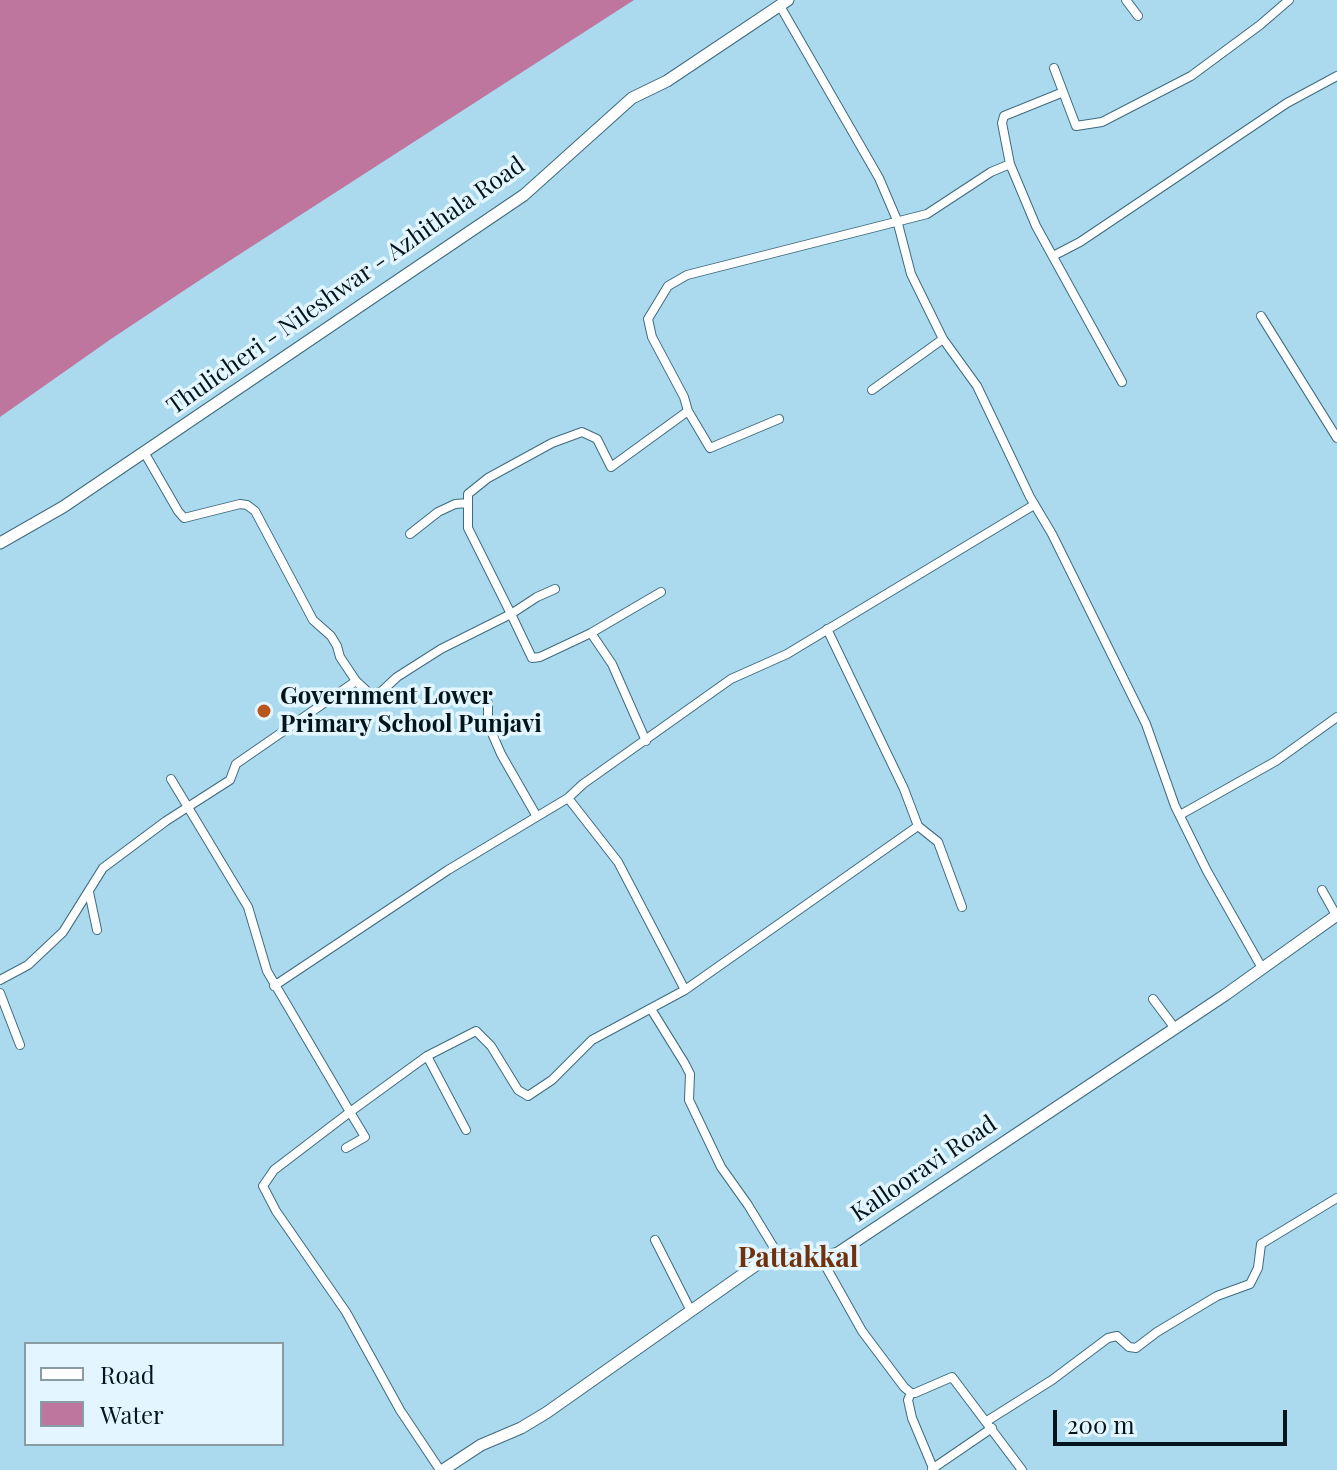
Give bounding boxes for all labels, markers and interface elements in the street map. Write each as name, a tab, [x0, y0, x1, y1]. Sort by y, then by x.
street label: Thulicheri - Nileshwar - Azhithala Road	[162, 151, 530, 421]
place label: Government Lower Primary School Punjavi	[280, 683, 542, 739]
marker: Government Lower Primary School Punjavi	[255, 702, 273, 720]
street label: Kallooravi Road	[846, 1110, 1002, 1228]
district label: Pattakkal	[738, 1241, 858, 1275]
legend	[24, 1342, 284, 1446]
text: Road	[100, 1358, 155, 1390]
scale bar	[1057, 1394, 1291, 1444]
text: Water	[100, 1398, 164, 1430]
text: 200 m	[1067, 1408, 1135, 1440]

